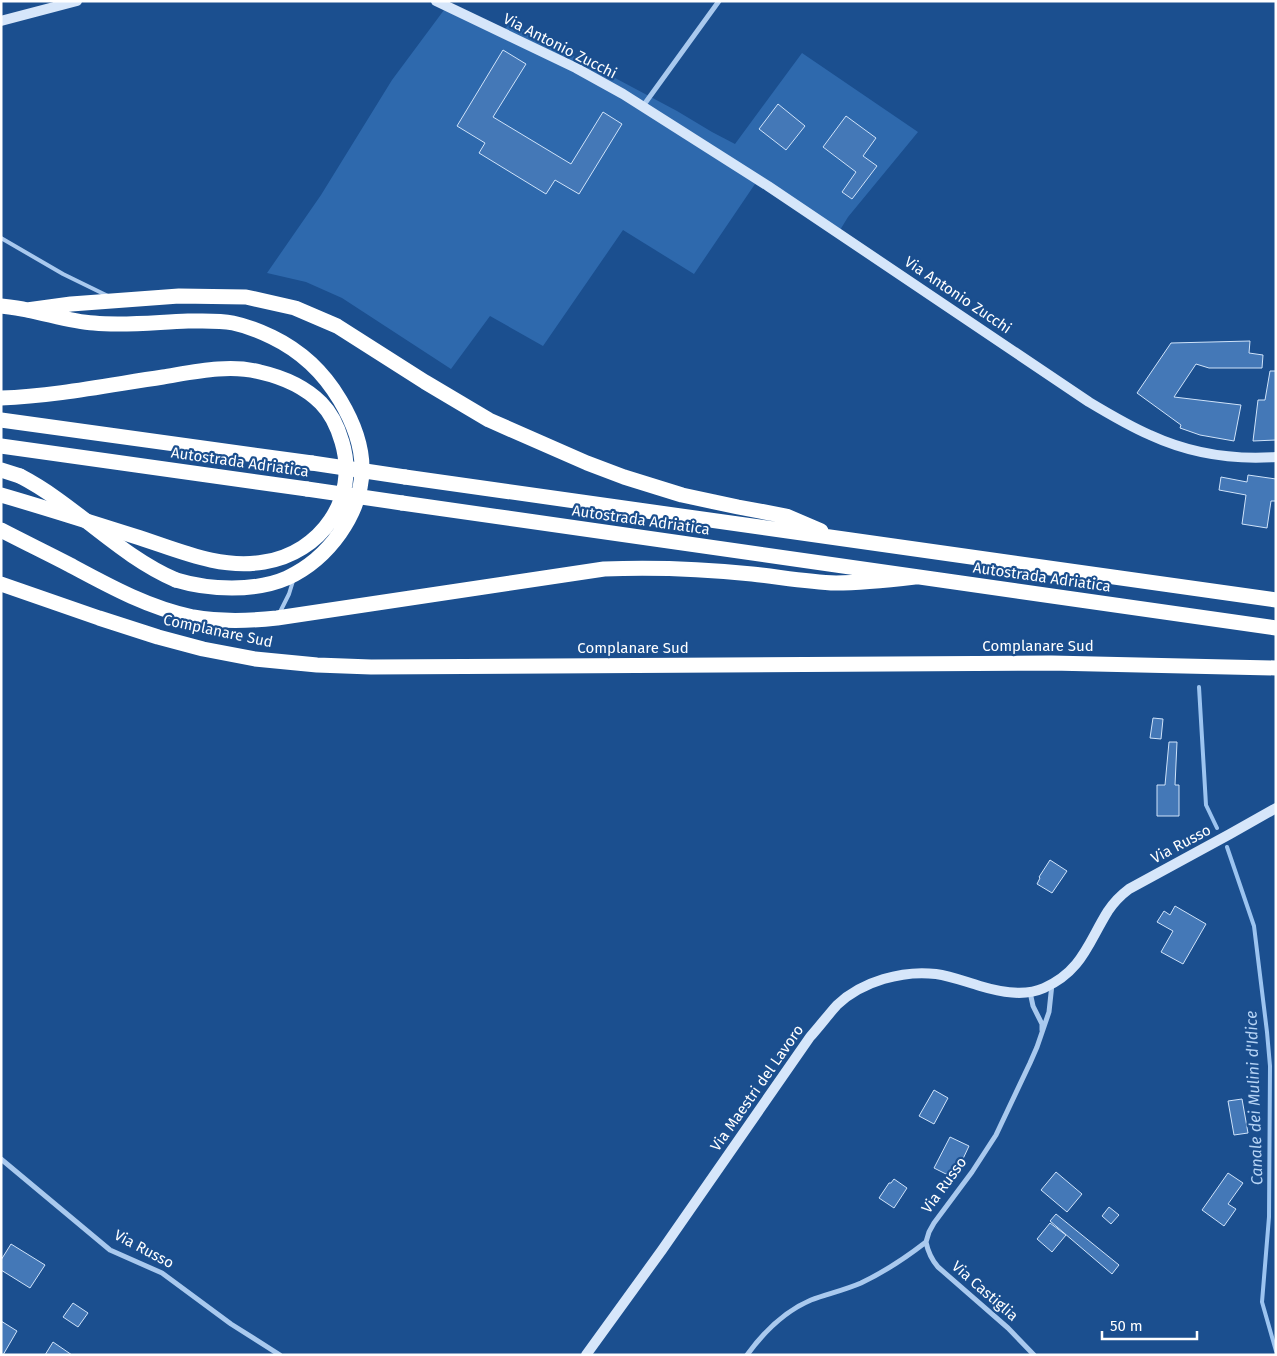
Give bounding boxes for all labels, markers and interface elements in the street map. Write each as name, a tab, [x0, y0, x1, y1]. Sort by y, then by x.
street label: Via Antonio Zucchi	[500, 10, 620, 82]
street label: Via Antonio Zucchi	[901, 253, 1015, 337]
street label: Autostrada Adriatica	[170, 443, 310, 481]
street label: Autostrada Adriatica	[571, 501, 711, 539]
street label: Autostrada Adriatica	[972, 558, 1112, 596]
street label: Complanare Sud	[162, 611, 274, 651]
street label: Complanare Sud	[982, 637, 1094, 655]
street label: Complanare Sud	[577, 639, 689, 657]
street label: Via Russo	[1148, 821, 1214, 867]
water label: Canale dei Mulini d'Idice	[1241, 1010, 1267, 1186]
street label: Via Maestri del Lavoro	[707, 1021, 807, 1155]
street label: Via Russo	[918, 1153, 970, 1217]
street label: Via Russo	[111, 1226, 177, 1272]
street label: Via Castiglia	[948, 1257, 1022, 1325]
scale bar	[1102, 1308, 1197, 1340]
text: 50 m	[1110, 1317, 1143, 1335]

